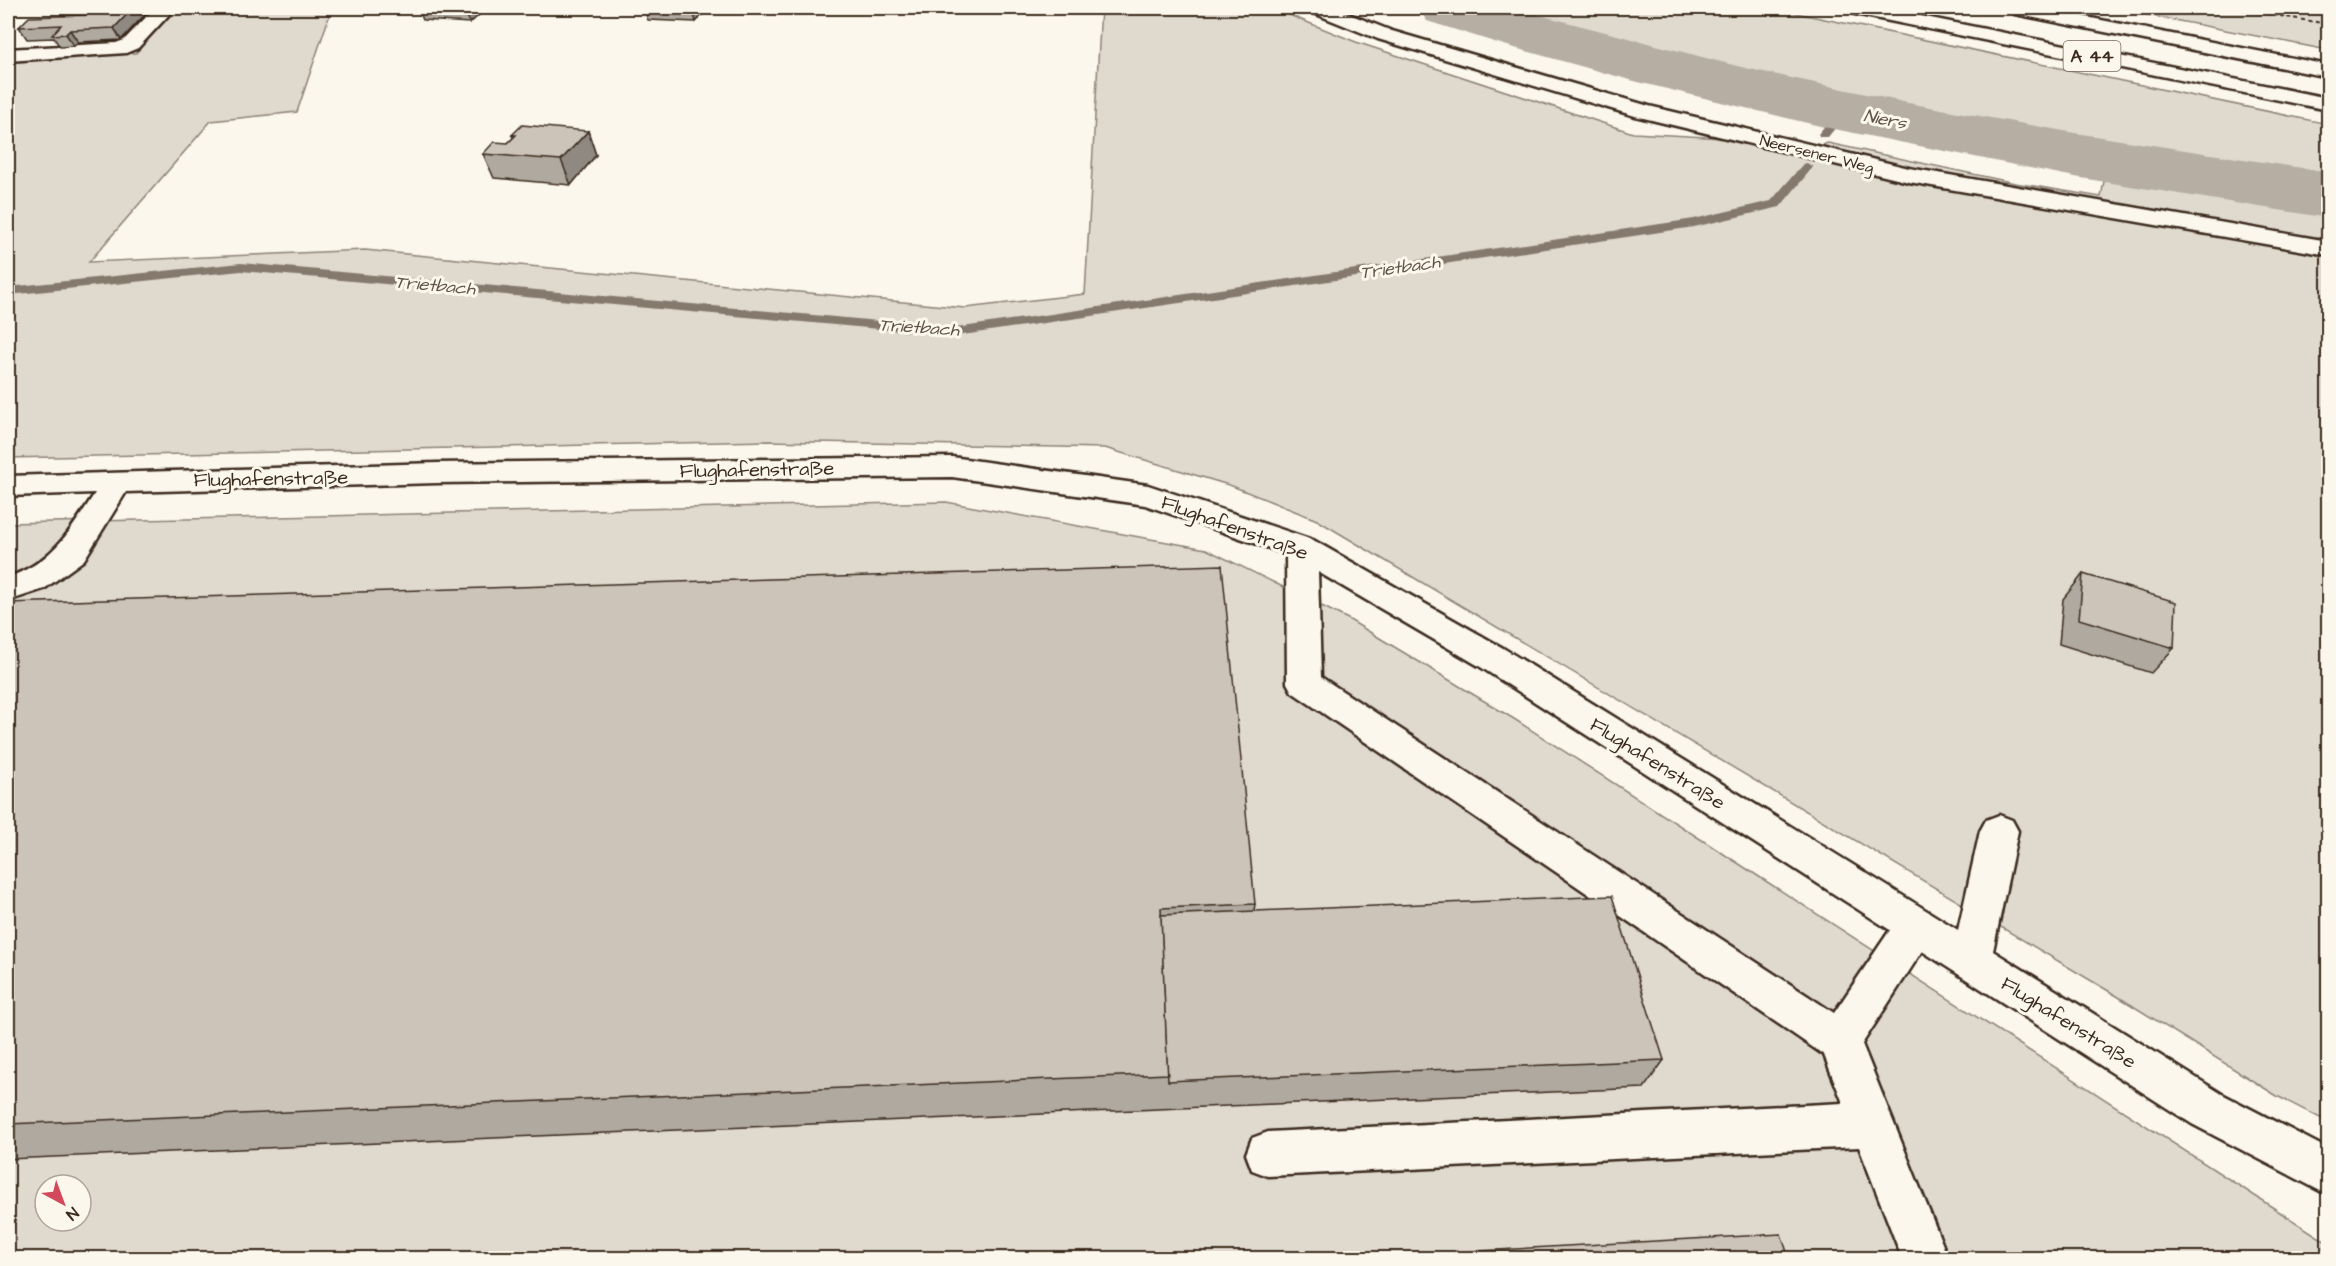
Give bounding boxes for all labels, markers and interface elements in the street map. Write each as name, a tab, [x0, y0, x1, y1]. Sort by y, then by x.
road number: A 44	[2064, 41, 2120, 71]
water label: Niers	[1862, 103, 1909, 136]
street label: Neersener Weg	[1757, 129, 1876, 180]
water label: Trietbach	[1358, 249, 1443, 285]
water label: Trietbach	[394, 270, 477, 302]
water label: Trietbach	[878, 312, 961, 343]
street label: Flughafenstraße	[679, 455, 835, 486]
street label: Flughafenstraße	[193, 464, 349, 495]
street label: Flughafenstraße	[1157, 488, 1312, 569]
street label: Flughafenstraße	[1584, 711, 1731, 818]
street label: Flughafenstraße	[1995, 970, 2142, 1077]
north arrow	[33, 1173, 93, 1233]
text: N	[61, 1202, 83, 1225]

